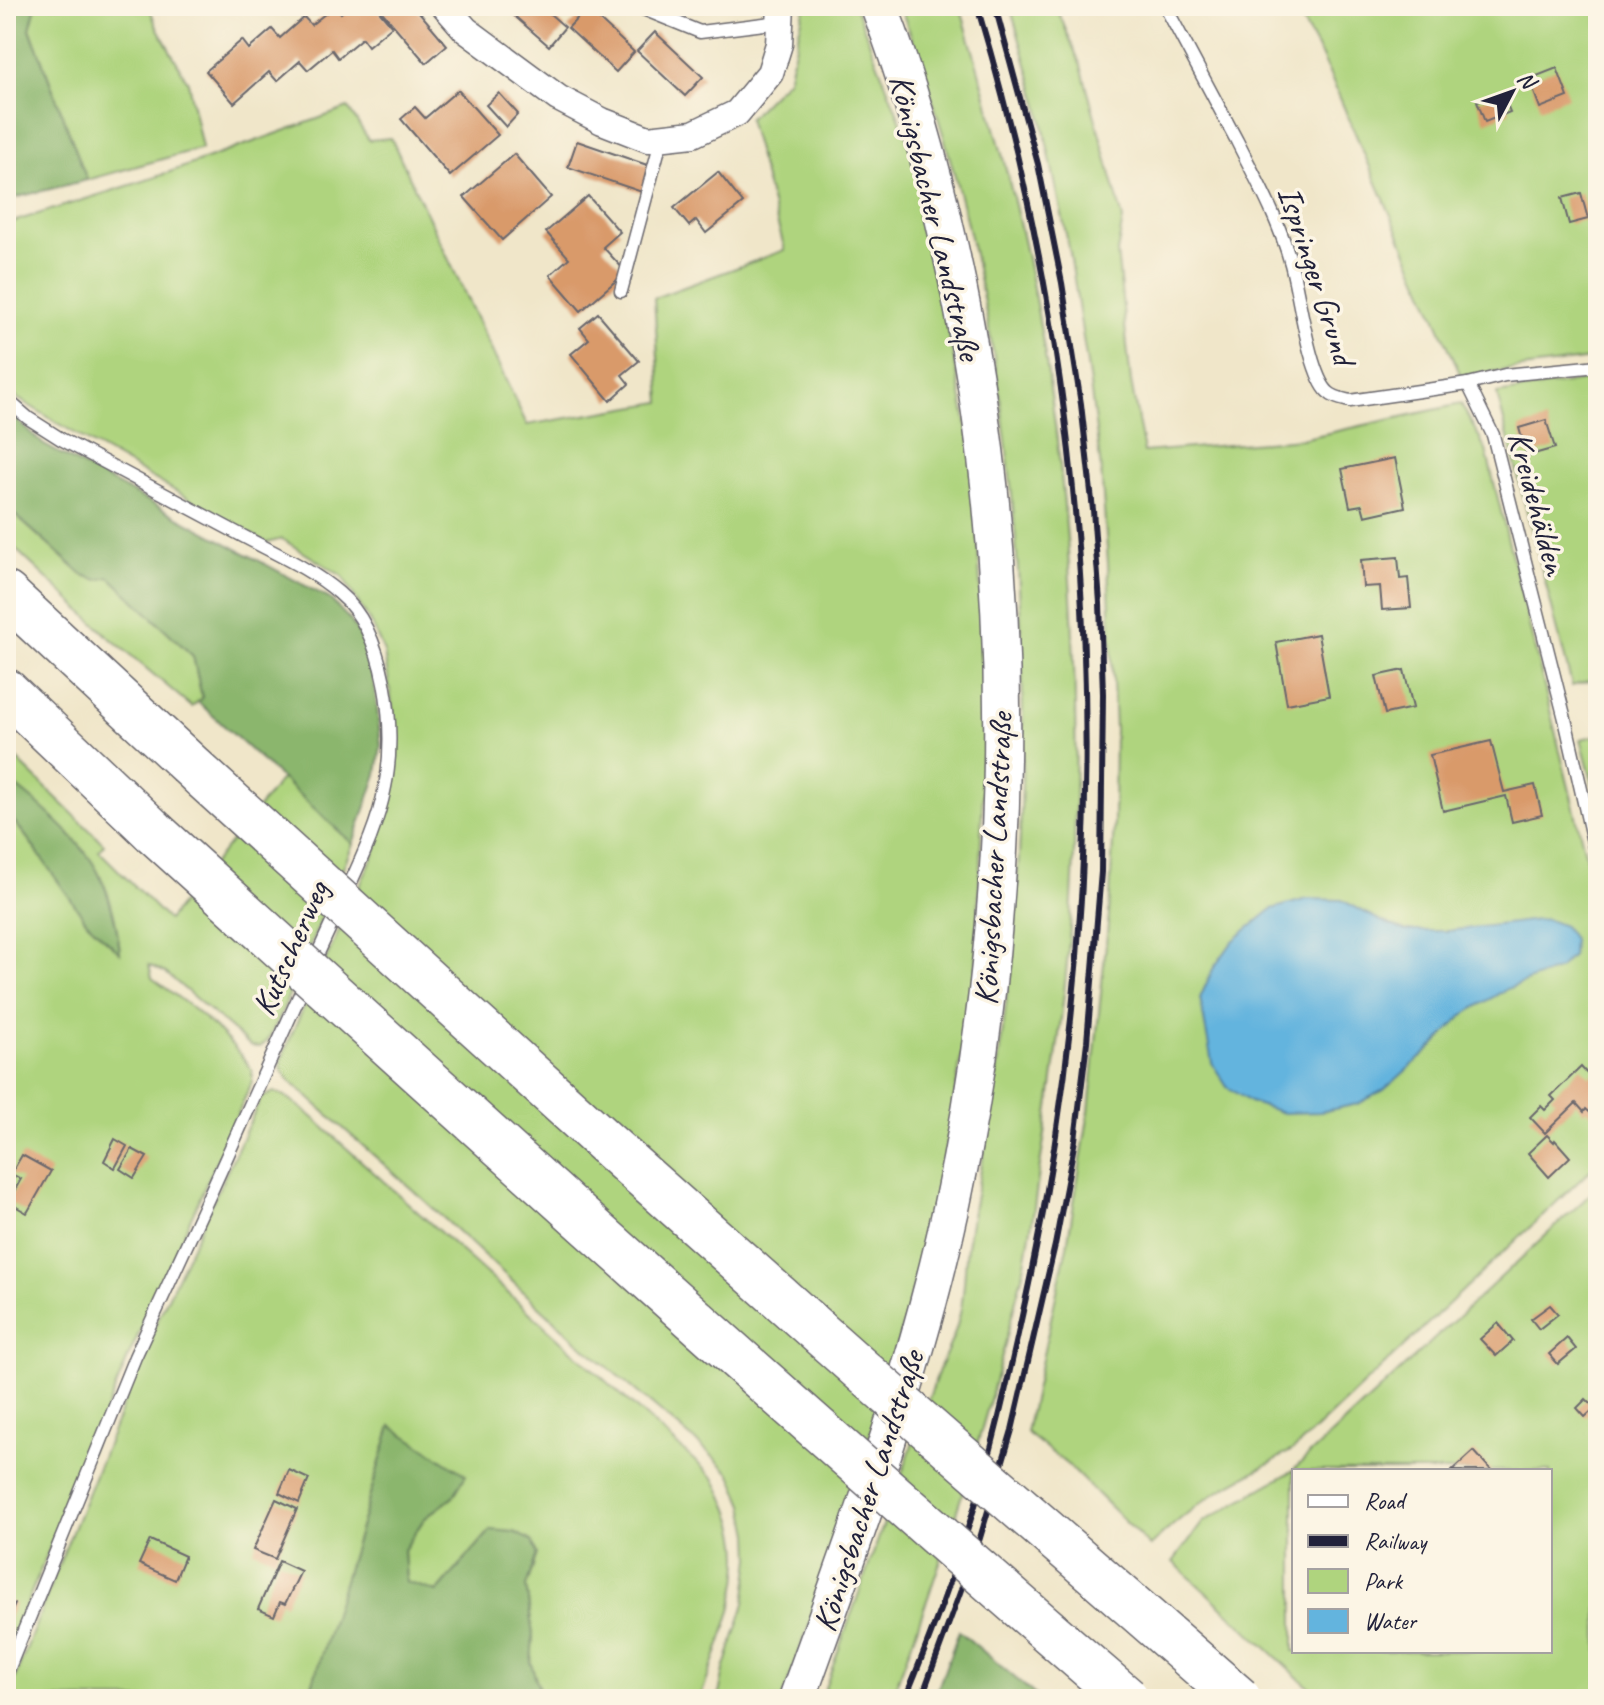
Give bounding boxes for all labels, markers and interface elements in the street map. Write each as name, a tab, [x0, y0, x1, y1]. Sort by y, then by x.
north arrow	[1472, 52, 1552, 132]
text: N	[1511, 65, 1544, 96]
street label: Königsbacher Landstraße	[880, 70, 993, 367]
street label: Ispringer Grund	[1268, 180, 1368, 374]
street label: Kreidehälden	[1498, 427, 1578, 581]
street label: Königsbacher Landstraße	[964, 709, 1022, 1006]
street label: Kutscherweg	[241, 872, 339, 1022]
street label: Königsbacher Landstraße	[802, 1342, 935, 1637]
legend	[1292, 1469, 1552, 1653]
text: Road	[1364, 1486, 1408, 1516]
text: Railway	[1364, 1526, 1428, 1556]
text: Park	[1364, 1566, 1404, 1596]
text: Water	[1364, 1606, 1419, 1636]

